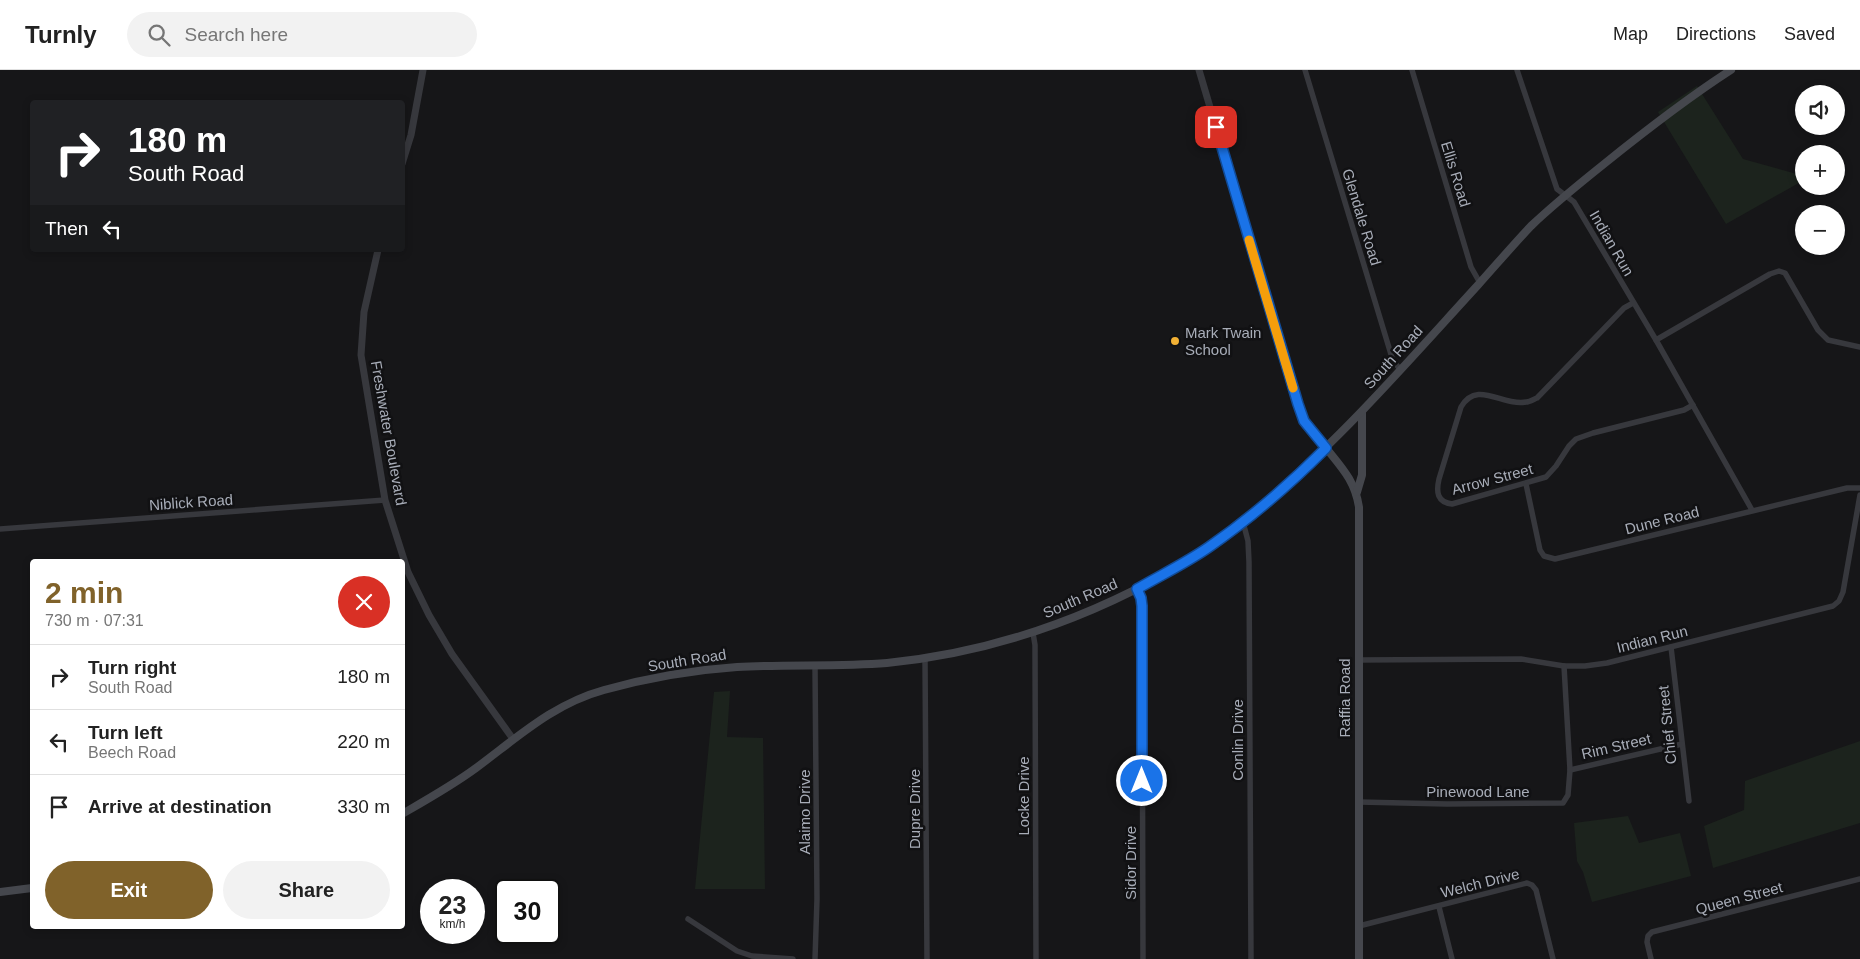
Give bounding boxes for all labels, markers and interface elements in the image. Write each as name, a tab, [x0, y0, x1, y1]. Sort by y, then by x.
search box	[127, 12, 477, 57]
text: Turnly	[25, 21, 97, 48]
icon: search	[145, 21, 173, 49]
text: Search here	[185, 24, 288, 45]
text: Map	[1613, 24, 1648, 44]
text: Directions	[1676, 24, 1756, 44]
text: Saved	[1784, 24, 1835, 44]
map controls	[1795, 85, 1845, 255]
button: sound	[1795, 85, 1845, 135]
pin	[1195, 106, 1237, 148]
icon: arrive	[1202, 113, 1230, 141]
icon: right	[45, 120, 110, 185]
text: 180 m	[128, 120, 227, 159]
street label: Ellis Road	[1438, 139, 1474, 209]
button: +	[1795, 145, 1845, 195]
text: South Road	[128, 161, 244, 186]
street label: Glendale Road	[1339, 167, 1385, 267]
button: −	[1795, 205, 1845, 255]
street label: Indian Run	[1586, 207, 1638, 279]
icon: left	[98, 215, 126, 243]
text: Then	[45, 218, 88, 239]
street label: South Road	[1360, 322, 1426, 392]
place label: Mark Twain School	[1185, 324, 1261, 358]
marker: Mark Twain School	[1169, 335, 1181, 347]
street label: Freshwater Boulevard	[368, 359, 410, 507]
street label: Arrow Street	[1450, 460, 1535, 498]
street label: Niblick Road	[148, 491, 234, 513]
street label: Dune Road	[1623, 503, 1701, 537]
street label: South Road	[1040, 575, 1120, 621]
text: 2 min	[45, 576, 123, 609]
button: close	[338, 576, 390, 628]
text: 730 m · 07:31	[45, 612, 144, 629]
street label: Indian Run	[1615, 622, 1689, 656]
street label: South Road	[647, 645, 727, 675]
text: Turn right	[88, 657, 176, 678]
street label: Raffia Road	[1336, 659, 1353, 737]
icon: right	[45, 663, 73, 691]
text: 180 m	[337, 666, 390, 687]
text: South Road	[88, 679, 173, 696]
street label: Chief Street	[1654, 684, 1680, 765]
street label: Conlin Drive	[1229, 699, 1246, 781]
text: Turn left	[88, 722, 163, 743]
icon: left	[45, 728, 73, 756]
street label: Rim Street	[1580, 730, 1653, 762]
text: 220 m	[337, 731, 390, 752]
text: Beech Road	[88, 744, 176, 761]
position arrow	[1115, 754, 1167, 806]
street label: Locke Drive	[1015, 756, 1032, 836]
street label: Alaimo Drive	[796, 769, 813, 855]
street label: Dupre Drive	[906, 769, 923, 849]
street label: Pinewood Lane	[1426, 783, 1530, 800]
icon: arrive	[45, 793, 73, 821]
text: Arrive at destination	[88, 796, 272, 817]
text: 330 m	[337, 796, 390, 817]
street label: Sidor Drive	[1122, 826, 1139, 900]
button: Exit	[45, 861, 213, 919]
button: Share	[223, 861, 390, 919]
street label: Welch Drive	[1439, 865, 1521, 901]
street label: Queen Street	[1694, 878, 1785, 918]
speed limit sign: 30	[495, 879, 560, 944]
text: 23	[439, 891, 466, 919]
text: km/h	[439, 917, 466, 931]

